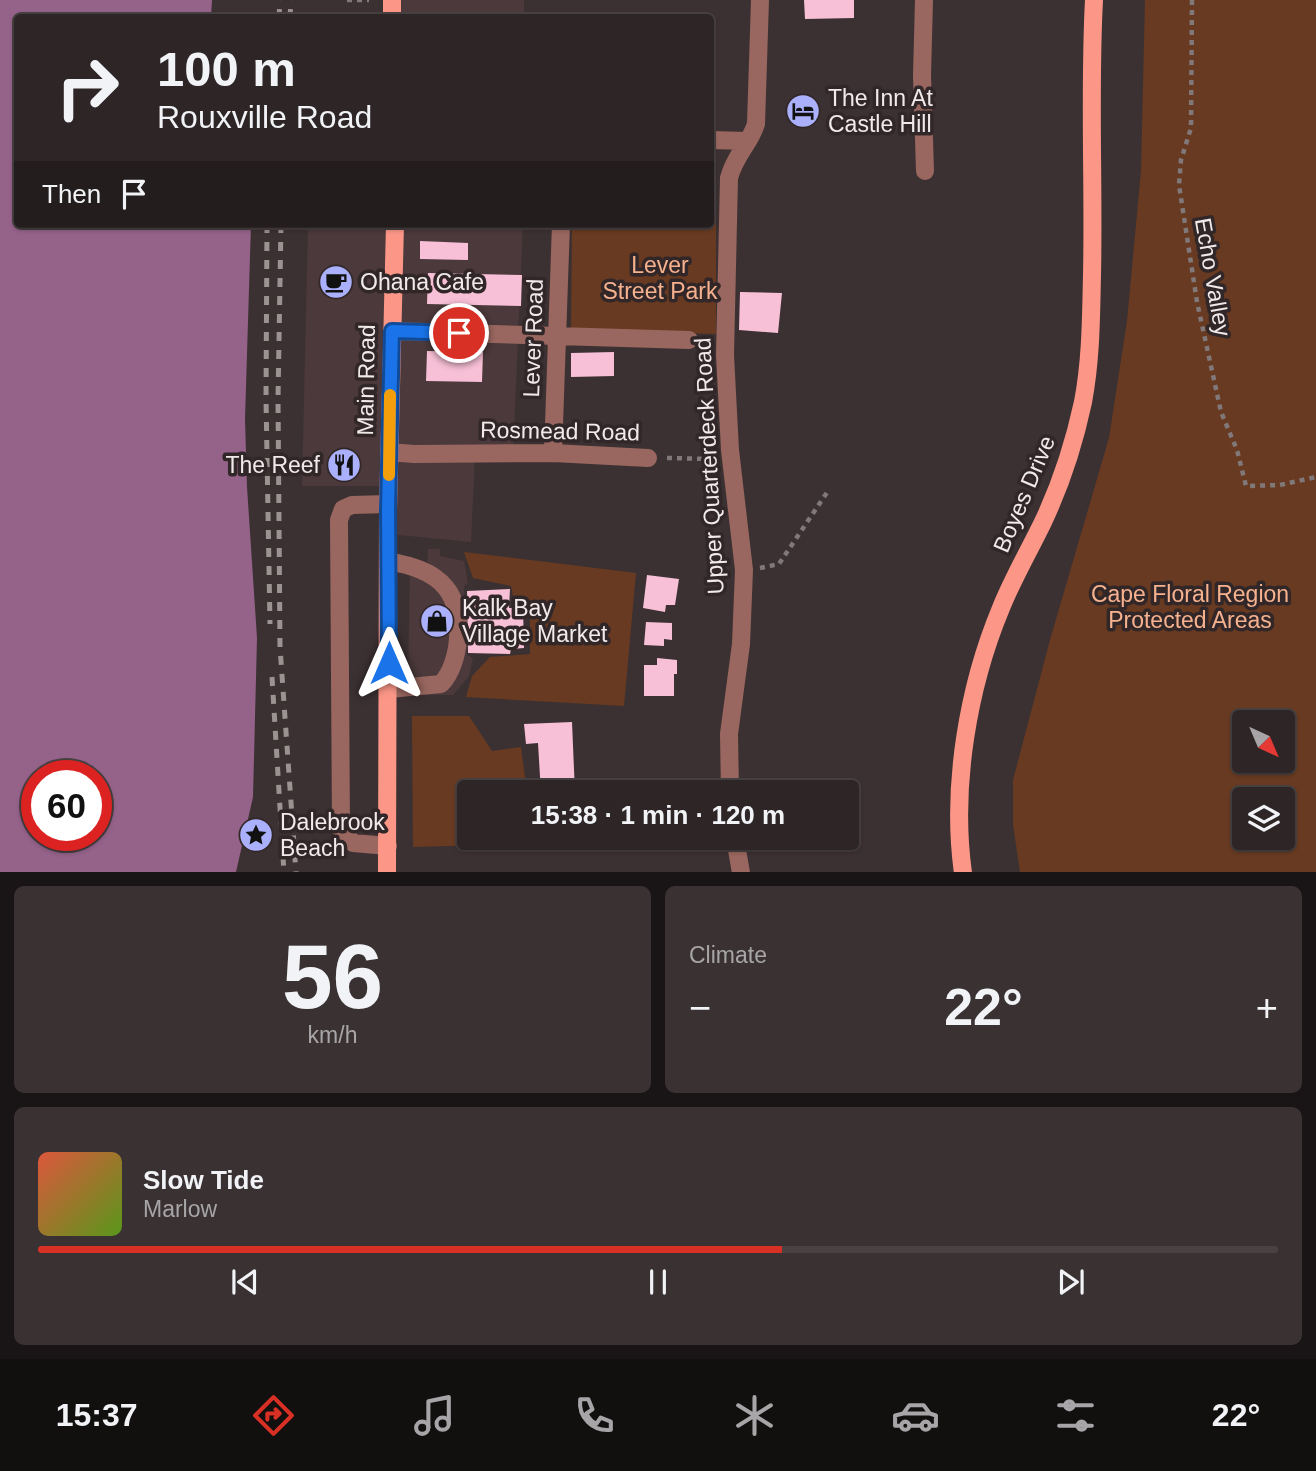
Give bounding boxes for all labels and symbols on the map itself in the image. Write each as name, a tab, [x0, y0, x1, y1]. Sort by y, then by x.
place label: The Inn At Castle Hill	[828, 85, 933, 137]
hotel icon: The Inn At Castle Hill	[784, 92, 822, 130]
street label: Echo Valley	[1190, 216, 1236, 339]
park label: Lever Street Park	[602, 252, 718, 304]
cafe icon: Ohana Cafe	[317, 263, 355, 301]
place label: Ohana Cafe	[360, 269, 484, 295]
street label: Lever Road	[518, 278, 548, 398]
pin	[429, 303, 489, 363]
street label: Main Road	[352, 324, 380, 436]
street label: Upper Quarterdeck Road	[689, 337, 729, 595]
street label: Rosmead Road	[480, 417, 640, 445]
street label: Boyes Drive	[988, 432, 1060, 556]
restaurant icon: The Reef	[325, 446, 363, 484]
place label: The Reef	[225, 452, 321, 478]
park label: Cape Floral Region Protected Areas	[1091, 581, 1289, 633]
place label: Kalk Bay Village Market	[462, 595, 608, 647]
shop icon: Kalk Bay Village Market	[418, 602, 456, 640]
position arrow	[352, 626, 426, 700]
north arrow	[1232, 710, 1295, 774]
speed limit sign: 60	[21, 760, 112, 851]
place label: Dalebrook Beach	[280, 809, 385, 861]
place icon: Dalebrook Beach	[237, 816, 275, 854]

